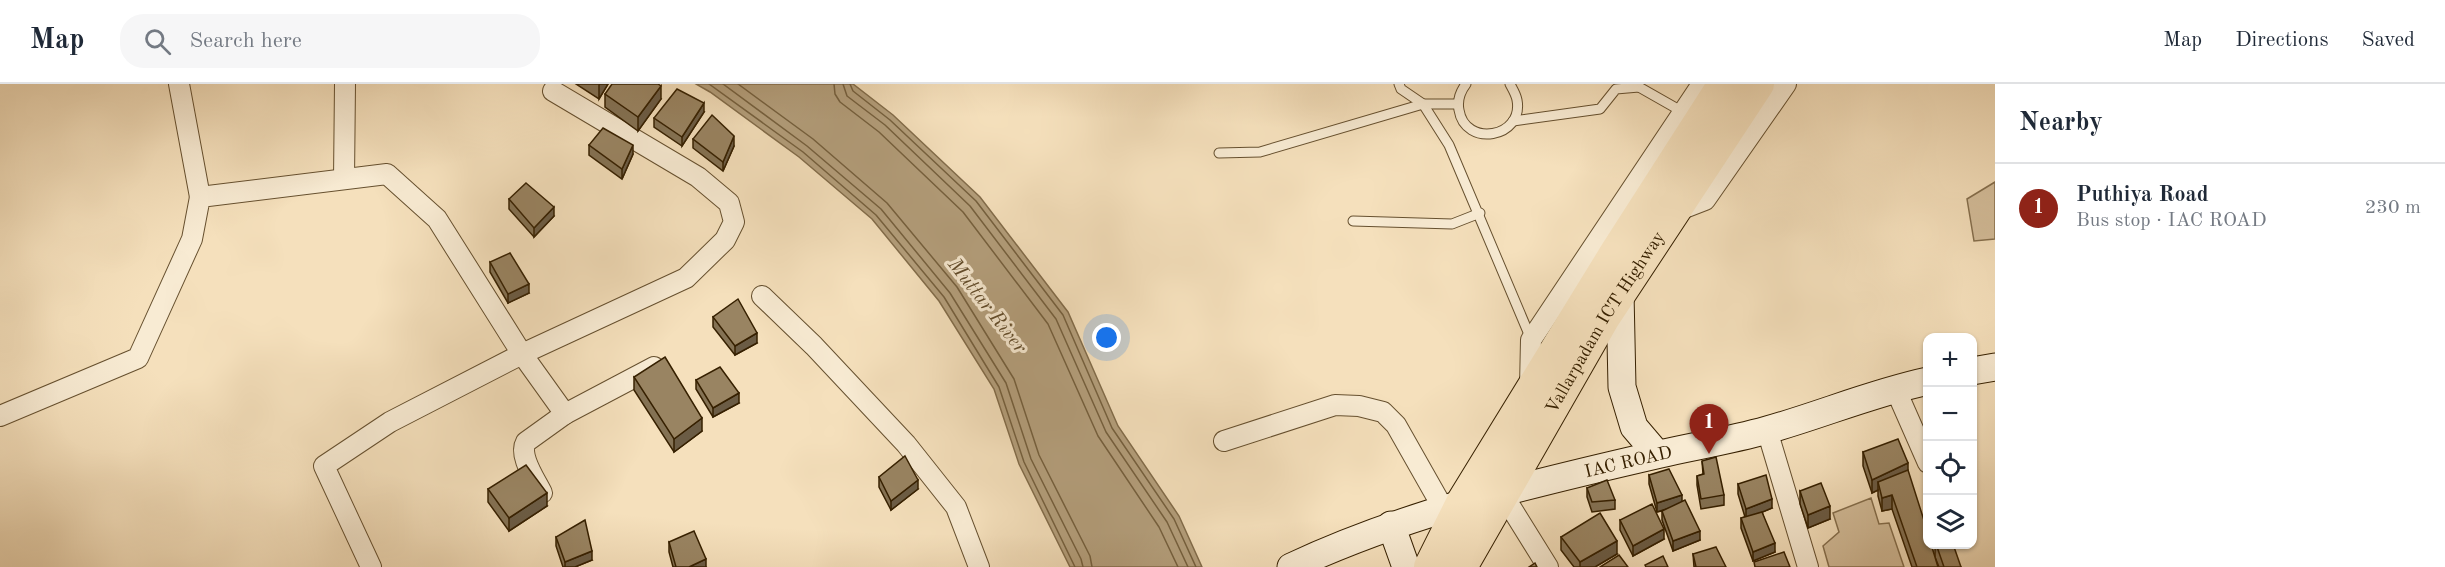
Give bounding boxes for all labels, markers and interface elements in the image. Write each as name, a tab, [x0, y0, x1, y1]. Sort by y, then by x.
search box	[120, 14, 540, 68]
icon: search	[141, 25, 174, 58]
text: Map	[30, 27, 84, 55]
text: Search here	[189, 30, 302, 52]
text: Map	[2163, 30, 2202, 51]
text: Directions	[2235, 30, 2329, 51]
text: Saved	[2362, 30, 2415, 51]
text: Nearby	[2019, 110, 2103, 136]
text: Puthiya Road	[2076, 184, 2209, 206]
text: 1	[2033, 198, 2044, 218]
text: 230 m	[2365, 198, 2421, 218]
text: Bus stop · IAC ROAD	[2076, 211, 2267, 231]
street label: Vallarpadam ICT Highway	[1543, 228, 1669, 417]
water label: Muttar River	[943, 254, 1030, 358]
your location	[1092, 323, 1121, 352]
map controls	[1923, 333, 1977, 549]
button: +	[1923, 333, 1977, 387]
button: −	[1923, 387, 1977, 441]
pin: 1	[1690, 404, 1728, 454]
button: locate	[1923, 441, 1977, 495]
street label: IAC ROAD	[1583, 444, 1674, 481]
button: layers	[1923, 495, 1977, 549]

